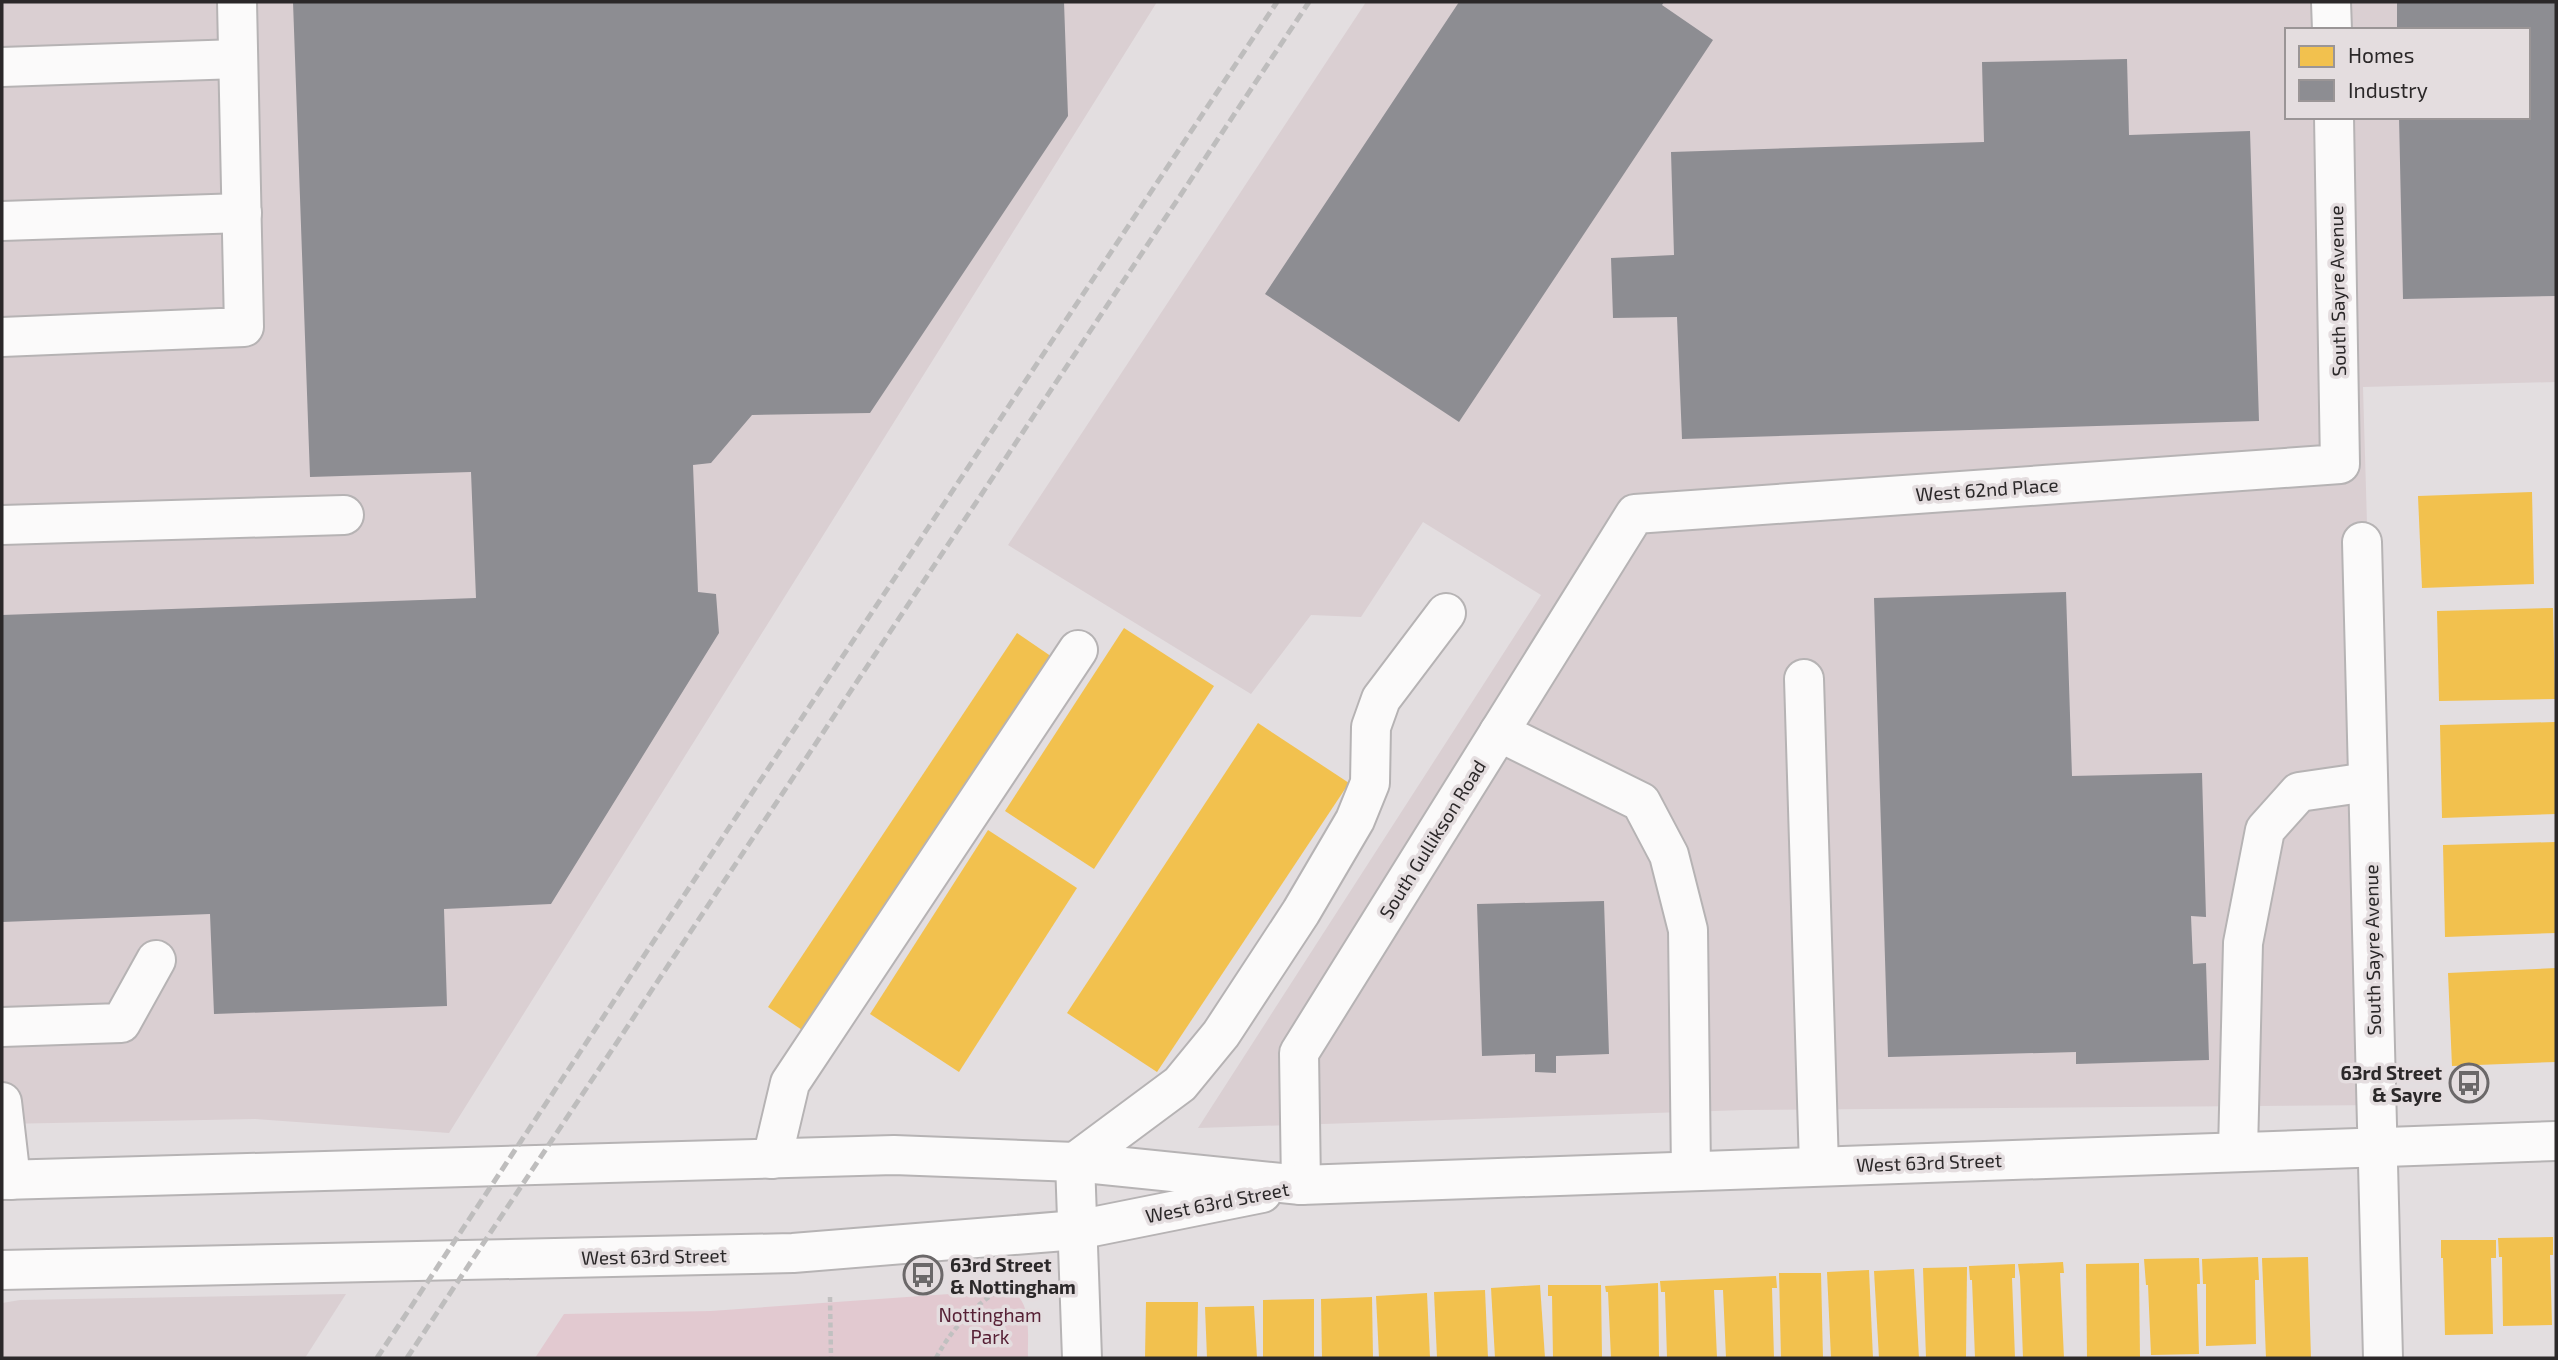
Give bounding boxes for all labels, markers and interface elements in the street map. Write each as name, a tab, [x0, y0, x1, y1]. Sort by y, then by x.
legend	[2285, 28, 2530, 119]
text: Homes	[2348, 42, 2414, 67]
text: Industry	[2348, 77, 2428, 102]
street label: South Sayre Avenue	[2324, 205, 2350, 377]
street label: West 62nd Place	[1915, 473, 2059, 505]
street label: South Gullikson Road	[1374, 755, 1490, 923]
street label: South Sayre Avenue	[2359, 864, 2385, 1036]
place label: 63rd Street & Sayre	[2341, 1061, 2442, 1107]
bus stop icon: 63rd Street & Sayre	[2448, 1062, 2490, 1104]
street label: West 63rd Street	[1856, 1148, 2002, 1176]
street label: West 63rd Street	[1143, 1177, 1291, 1227]
street label: West 63rd Street	[581, 1243, 727, 1269]
place label: 63rd Street & Nottingham	[950, 1253, 1076, 1298]
bus stop icon: 63rd Street & Nottingham	[902, 1254, 944, 1296]
park label: Nottingham Park	[938, 1303, 1042, 1348]

